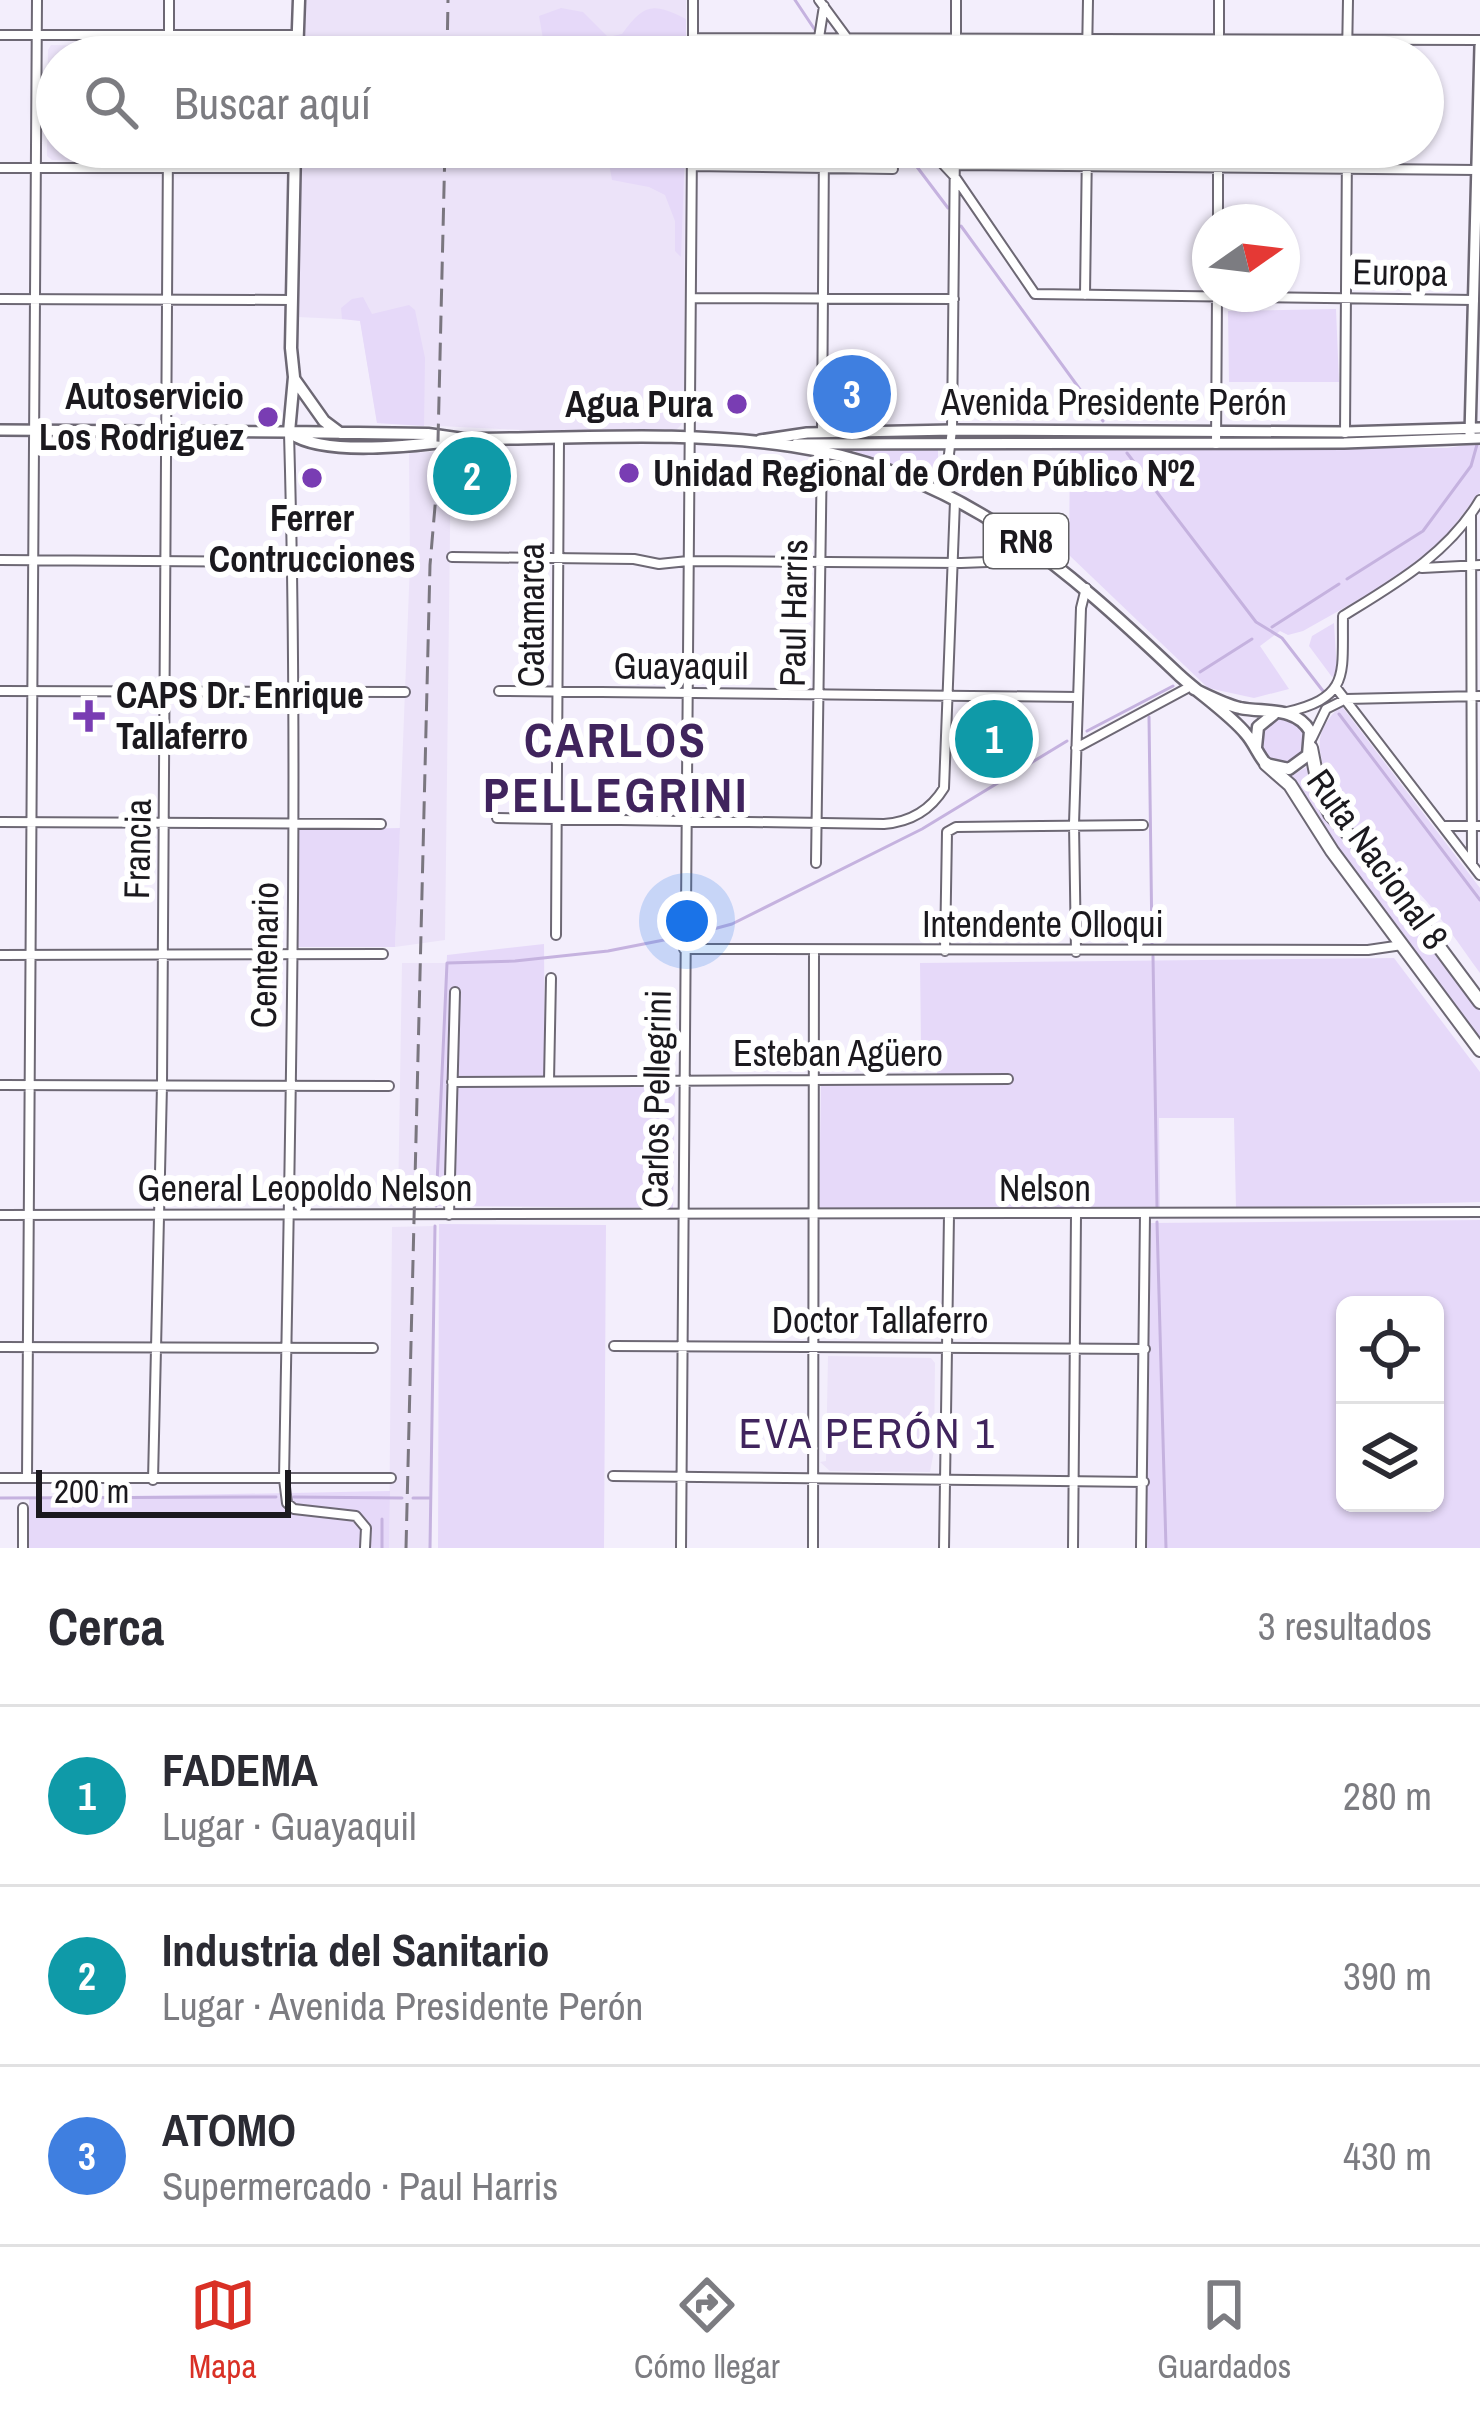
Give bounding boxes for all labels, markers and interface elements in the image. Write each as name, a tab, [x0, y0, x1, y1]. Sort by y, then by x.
search box	[36, 36, 1444, 168]
icon: search	[78, 69, 144, 135]
text: Buscar aquí	[174, 72, 371, 133]
north arrow	[1192, 204, 1300, 312]
street label: Europa	[1352, 247, 1448, 297]
pin: 3	[813, 349, 891, 439]
place label: Autoservicio Los Rodriguez	[39, 372, 244, 461]
street label: Avenida Presidente Perón	[940, 378, 1287, 426]
place label: Agua Pura	[565, 380, 714, 428]
marker: Agua Pura	[724, 391, 750, 417]
marker: Autoservicio Los Rodriguez	[255, 404, 281, 430]
pin: 2	[433, 431, 511, 521]
place label: Unidad Regional de Orden Público Nº2	[653, 449, 1195, 497]
marker: Unidad Regional de Orden Público Nº2	[616, 460, 642, 486]
marker: Ferrer Contrucciones	[299, 465, 325, 491]
place label: Ferrer Contrucciones	[209, 494, 415, 583]
road number: RN8	[984, 514, 1068, 568]
street label: Paul Harris	[768, 539, 818, 687]
street label: Catamarca	[507, 543, 555, 687]
street label: Guayaquil	[614, 642, 748, 690]
place label: CAPS Dr. Enrique Tallaferro	[116, 671, 364, 760]
pin: 1	[955, 694, 1033, 784]
marker: CAPS Dr. Enrique Tallaferro	[73, 700, 105, 732]
district label: CARLOS PELLEGRINI	[483, 707, 749, 827]
street label: Ruta Nacional 8	[1296, 759, 1460, 959]
street label: Francia	[112, 799, 162, 899]
street label: Centenario	[239, 882, 289, 1028]
your location	[657, 891, 717, 951]
street label: Intendente Olloqui	[922, 900, 1164, 948]
street label: Carlos Pellegrini	[630, 989, 682, 1209]
street label: Esteban Agüero	[733, 1029, 943, 1077]
street label: General Leopoldo Nelson	[138, 1164, 472, 1212]
street label: Nelson	[999, 1164, 1091, 1212]
street label: Doctor Tallaferro	[772, 1296, 988, 1344]
map controls	[1336, 1296, 1444, 1512]
button: locate	[1336, 1296, 1444, 1404]
button: layers	[1336, 1404, 1444, 1512]
district label: EVA PERÓN 1	[739, 1405, 997, 1461]
scale bar	[36, 1464, 291, 1517]
text: 200 m	[54, 1469, 129, 1513]
text: Cerca	[48, 1592, 164, 1661]
text: 3 resultados	[1258, 1600, 1432, 1652]
text: FADEMA	[162, 1739, 318, 1800]
text: 1	[78, 1770, 96, 1822]
text: 280 m	[1343, 1770, 1432, 1822]
text: Lugar · Guayaquil	[162, 1800, 416, 1852]
text: Industria del Sanitario	[162, 1919, 550, 1980]
text: 2	[78, 1950, 96, 2002]
text: 390 m	[1343, 1950, 1432, 2002]
text: Lugar · Avenida Presidente Perón	[162, 1980, 643, 2032]
text: ATOMO	[162, 2099, 296, 2160]
text: 3	[78, 2130, 96, 2182]
text: 430 m	[1343, 2130, 1432, 2182]
text: Supermercado · Paul Harris	[162, 2160, 558, 2212]
tab: Mapa	[189, 2272, 256, 2388]
tab: Cómo llegar	[634, 2272, 780, 2388]
tab: Guardados	[1157, 2272, 1291, 2388]

